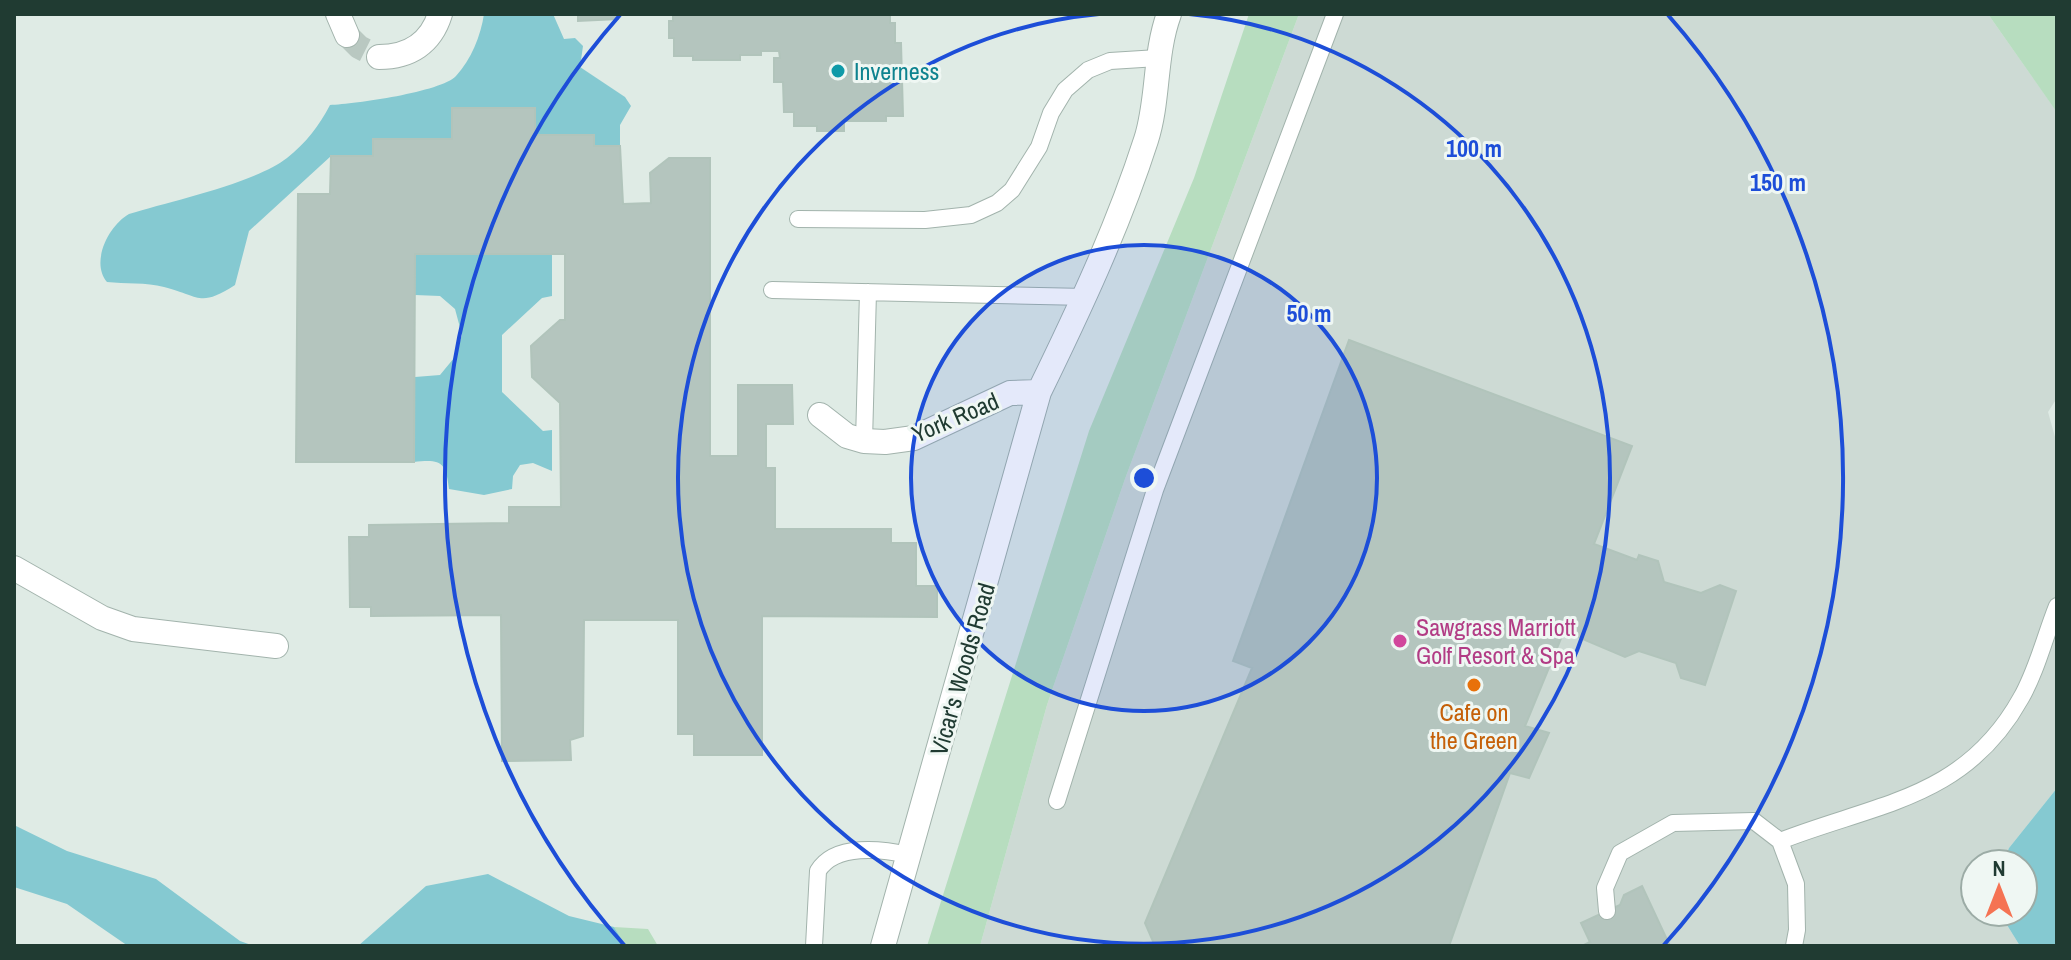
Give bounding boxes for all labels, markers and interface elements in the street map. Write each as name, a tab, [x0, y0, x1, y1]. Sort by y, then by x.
place label: Inverness	[854, 55, 939, 87]
marker: Inverness	[829, 62, 847, 80]
text: 100 m	[1446, 132, 1502, 164]
text: 150 m	[1750, 166, 1806, 198]
text: 50 m	[1287, 297, 1331, 329]
street label: York Road	[907, 384, 1003, 450]
centre of rings	[1130, 464, 1158, 492]
street label: Vicar's Woods Road	[922, 579, 1002, 759]
place label: Sawgrass Marriott Golf Resort & Spa	[1416, 611, 1576, 671]
marker: Sawgrass Marriott Golf Resort & Spa	[1391, 632, 1409, 650]
marker: Cafe on the Green	[1465, 676, 1483, 694]
place label: Cafe on the Green	[1430, 696, 1518, 756]
north arrow	[1959, 848, 2039, 928]
text: N	[1992, 853, 2006, 883]

